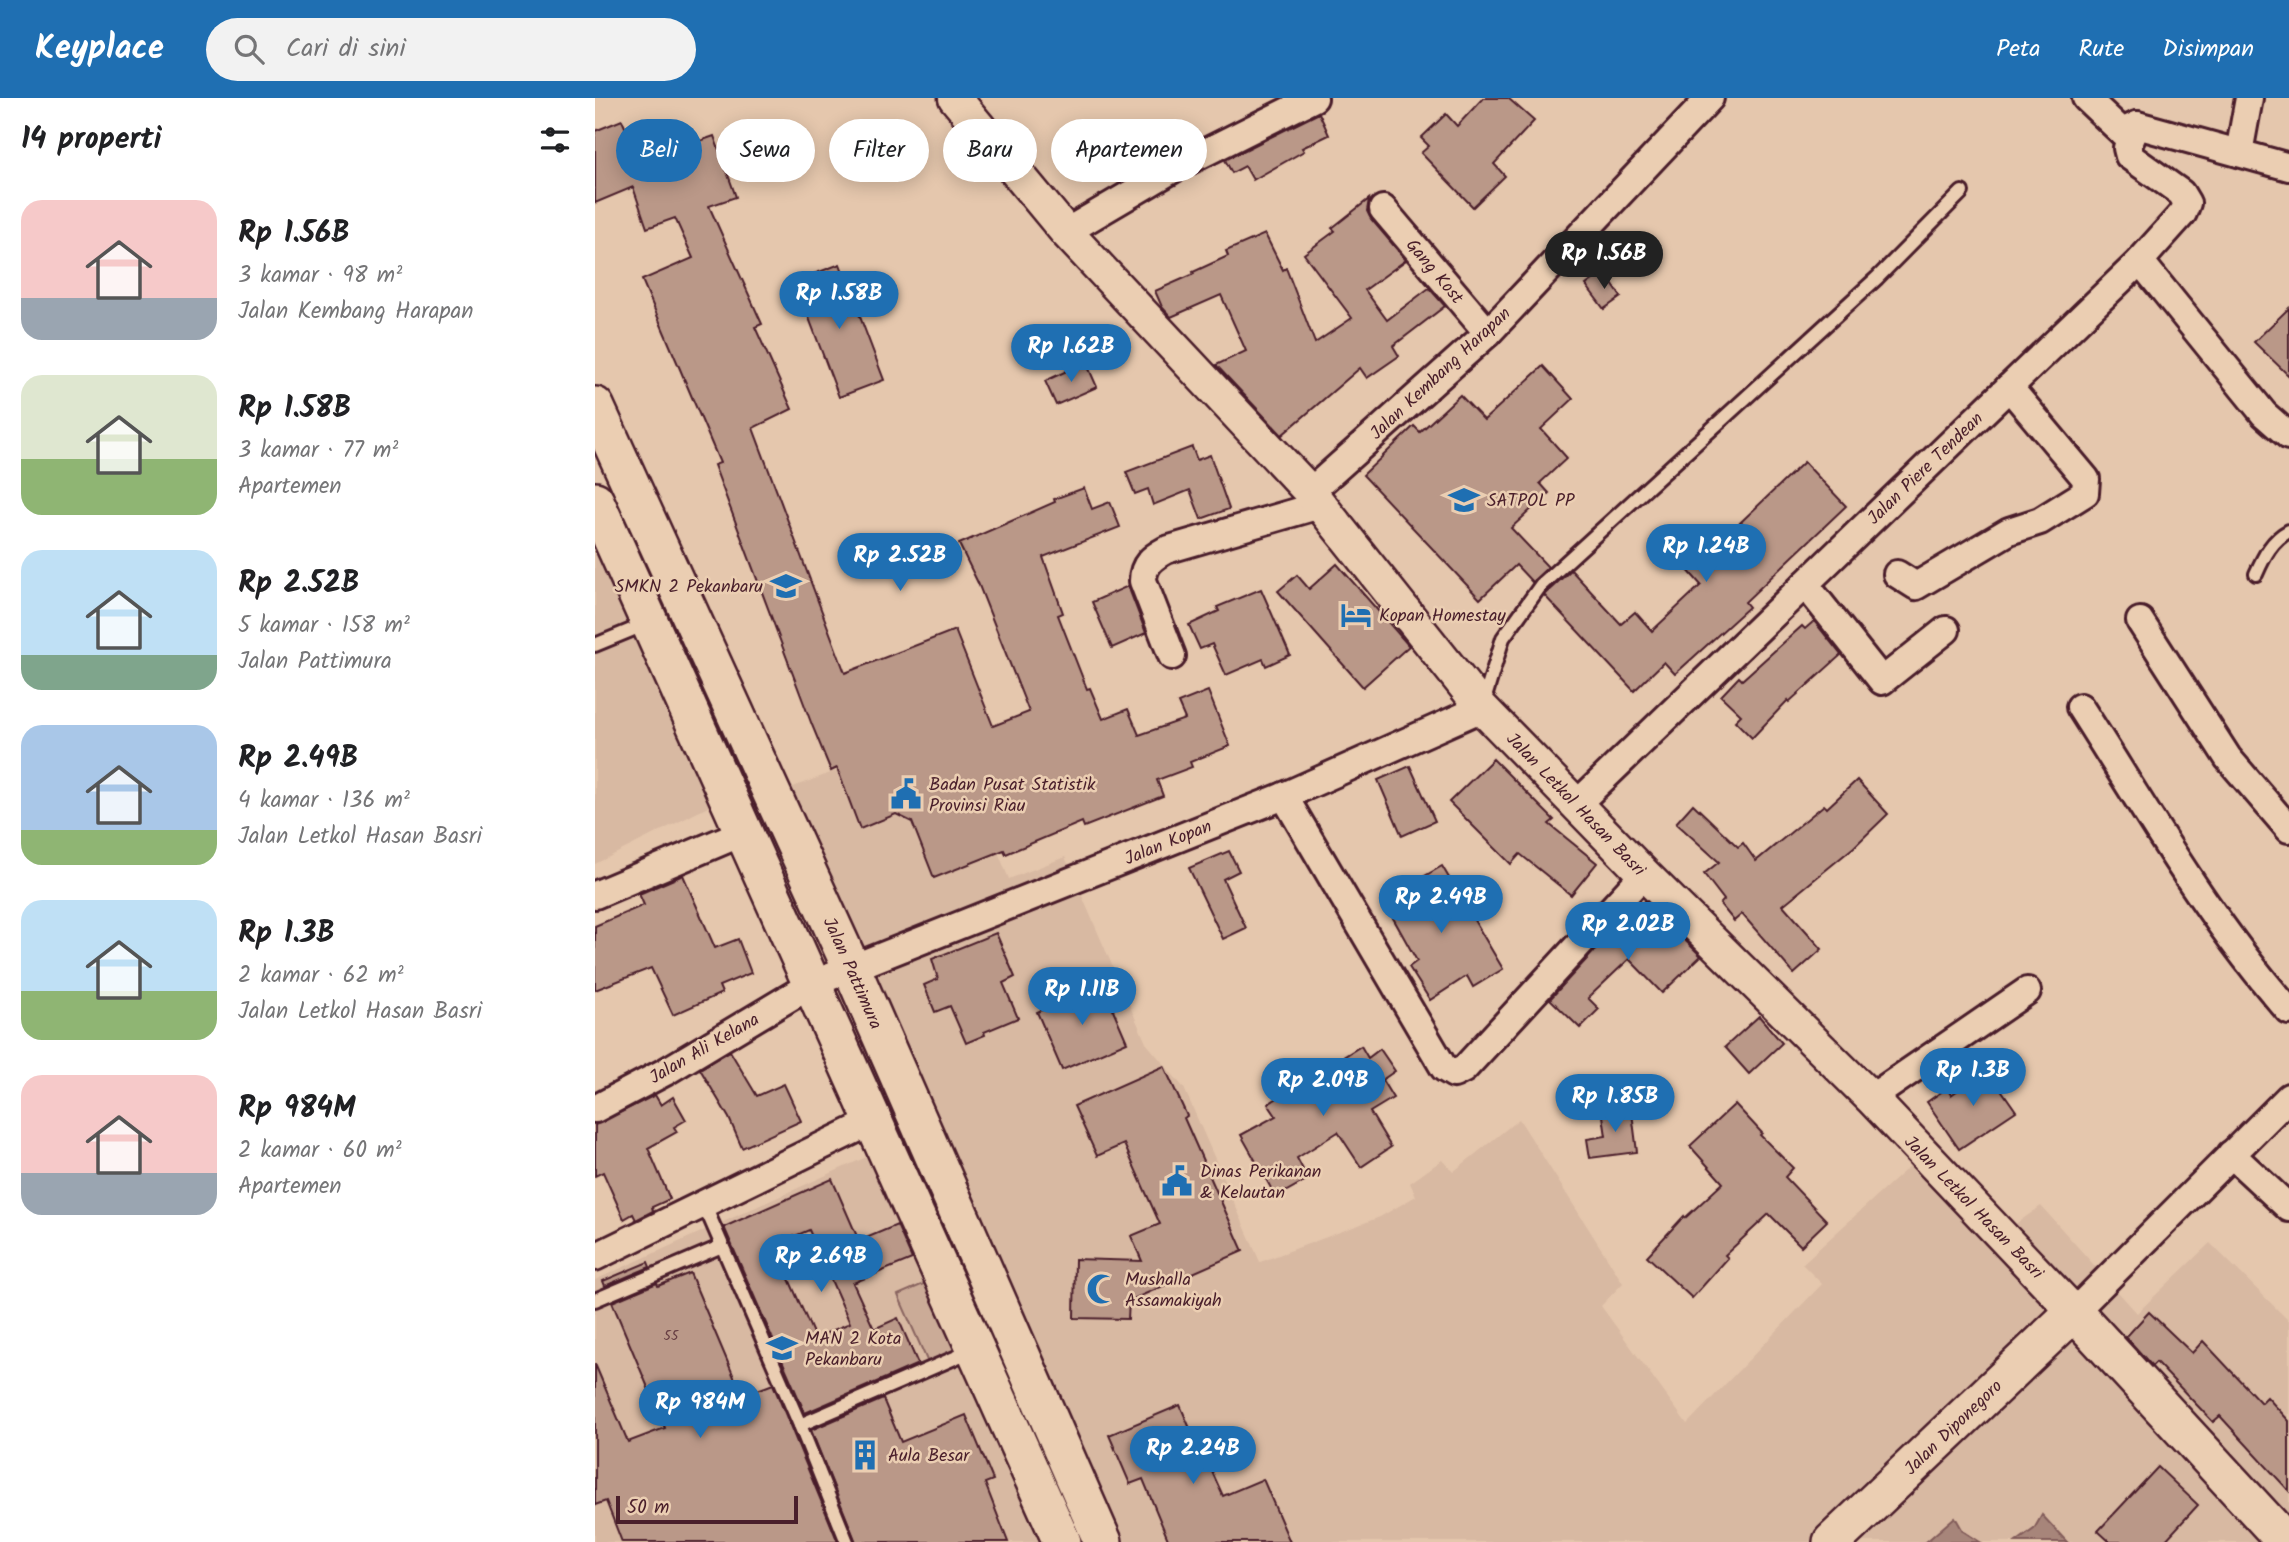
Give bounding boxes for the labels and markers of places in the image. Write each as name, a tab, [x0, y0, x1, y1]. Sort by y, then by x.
pin: Rp 1.56B	[1532, 232, 1676, 291]
pin: Rp 1.58B	[767, 272, 911, 331]
pin: Rp 1.62B	[999, 324, 1143, 384]
school or university icon: SATPOL PP	[1447, 483, 1481, 517]
place label: SATPOL PP	[1487, 487, 1576, 516]
pin: Rp 1.24B	[1634, 524, 1778, 584]
pin: Rp 2.52B	[828, 533, 972, 593]
school or university icon: SMKN 2 Pekanbaru	[769, 569, 803, 603]
place label: SMKN 2 Pekanbaru	[615, 573, 763, 602]
hotel icon: Kopan Homestay	[1339, 598, 1373, 632]
place label: Kopan Homestay	[1379, 602, 1506, 631]
place label: Badan Pusat Statistik Provinsi Riau	[929, 771, 1096, 821]
public building icon: Badan Pusat Statistik Provinsi Riau	[889, 777, 923, 811]
pin: Rp 2.49B	[1369, 876, 1513, 935]
pin: Rp 2.02B	[1556, 902, 1700, 962]
pin: Rp 1.11B	[1010, 968, 1154, 1027]
pin: Rp 1.3B	[1908, 1048, 2038, 1108]
pin: Rp 2.09B	[1251, 1058, 1395, 1118]
pin: Rp 1.85B	[1543, 1074, 1687, 1134]
place label: Dinas Perikanan & Kelautan	[1200, 1158, 1321, 1208]
public building icon: Dinas Perikanan & Kelautan	[1160, 1164, 1194, 1198]
pin: Rp 2.69B	[749, 1234, 893, 1294]
place label: Mushalla Assamakiyah	[1125, 1266, 1222, 1316]
mosque icon: Mushalla Assamakiyah	[1085, 1272, 1119, 1306]
place label: MAN 2 Kota Pekanbaru	[805, 1325, 901, 1375]
school or university icon: MAN 2 Kota Pekanbaru	[765, 1331, 799, 1365]
pin: Rp 984M	[635, 1380, 765, 1440]
pin: Rp 2.24B	[1121, 1426, 1265, 1486]
building icon: Aula Besar	[848, 1438, 882, 1472]
place label: Aula Besar	[888, 1442, 970, 1471]

